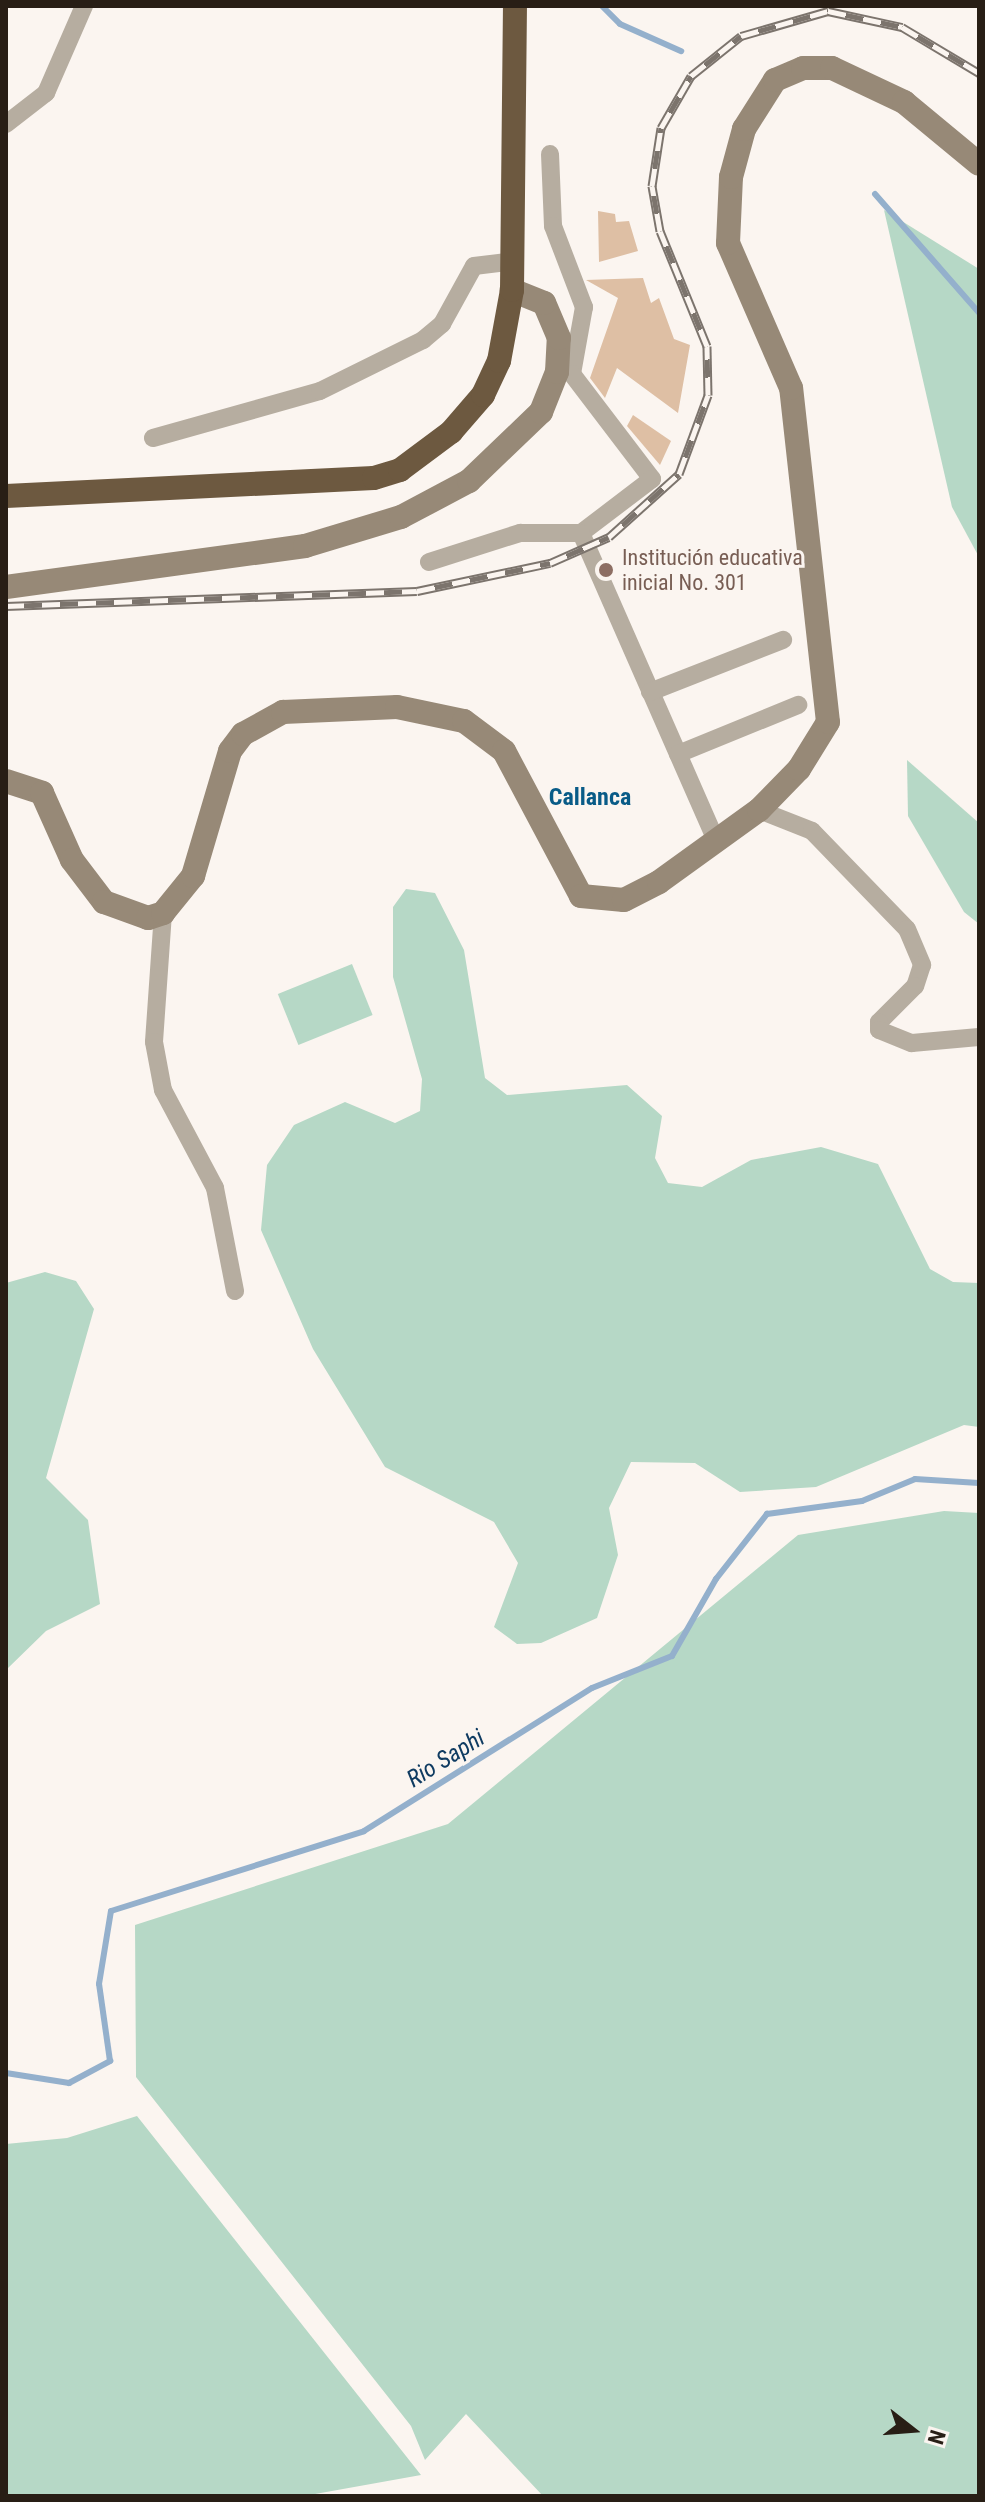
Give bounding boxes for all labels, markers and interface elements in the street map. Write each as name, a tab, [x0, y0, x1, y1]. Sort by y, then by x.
place label: Institución educativa inicial No. 301	[622, 544, 803, 596]
marker: Institución educativa inicial No. 301	[597, 561, 615, 579]
district label: Callanca	[549, 784, 631, 812]
water label: Rio Saphi	[402, 1724, 490, 1794]
north arrow	[873, 2390, 953, 2470]
text: N	[923, 2427, 950, 2447]

